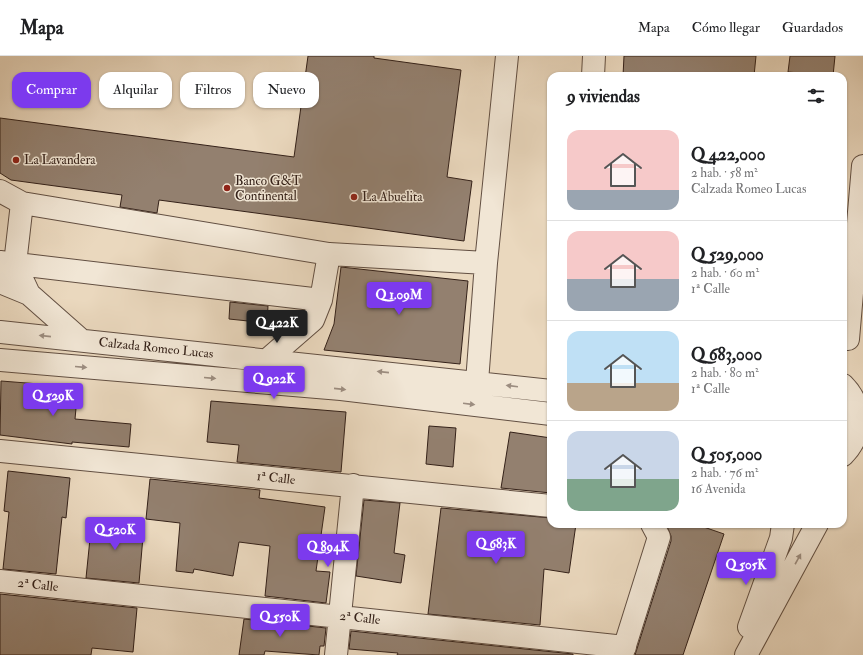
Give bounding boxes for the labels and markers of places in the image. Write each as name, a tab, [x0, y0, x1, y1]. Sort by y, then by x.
place label: La Lavandera	[24, 152, 96, 168]
marker: La Lavandera	[11, 155, 21, 165]
place label: Banco G&T Continental	[235, 173, 302, 204]
marker: Banco G&T Continental	[222, 183, 232, 193]
place label: La Abuelita	[362, 189, 423, 205]
marker: La Abuelita	[349, 192, 359, 202]
pin: Q 1.09M	[362, 282, 436, 316]
pin: Q 422K	[244, 310, 310, 344]
pin: Q 922K	[241, 366, 307, 400]
pin: Q 529K	[20, 383, 86, 417]
pin: Q 520K	[82, 517, 148, 551]
pin: Q 683K	[463, 531, 529, 565]
pin: Q 894K	[295, 534, 361, 568]
pin: Q 505K	[713, 552, 779, 586]
pin: Q 550K	[247, 604, 313, 638]

